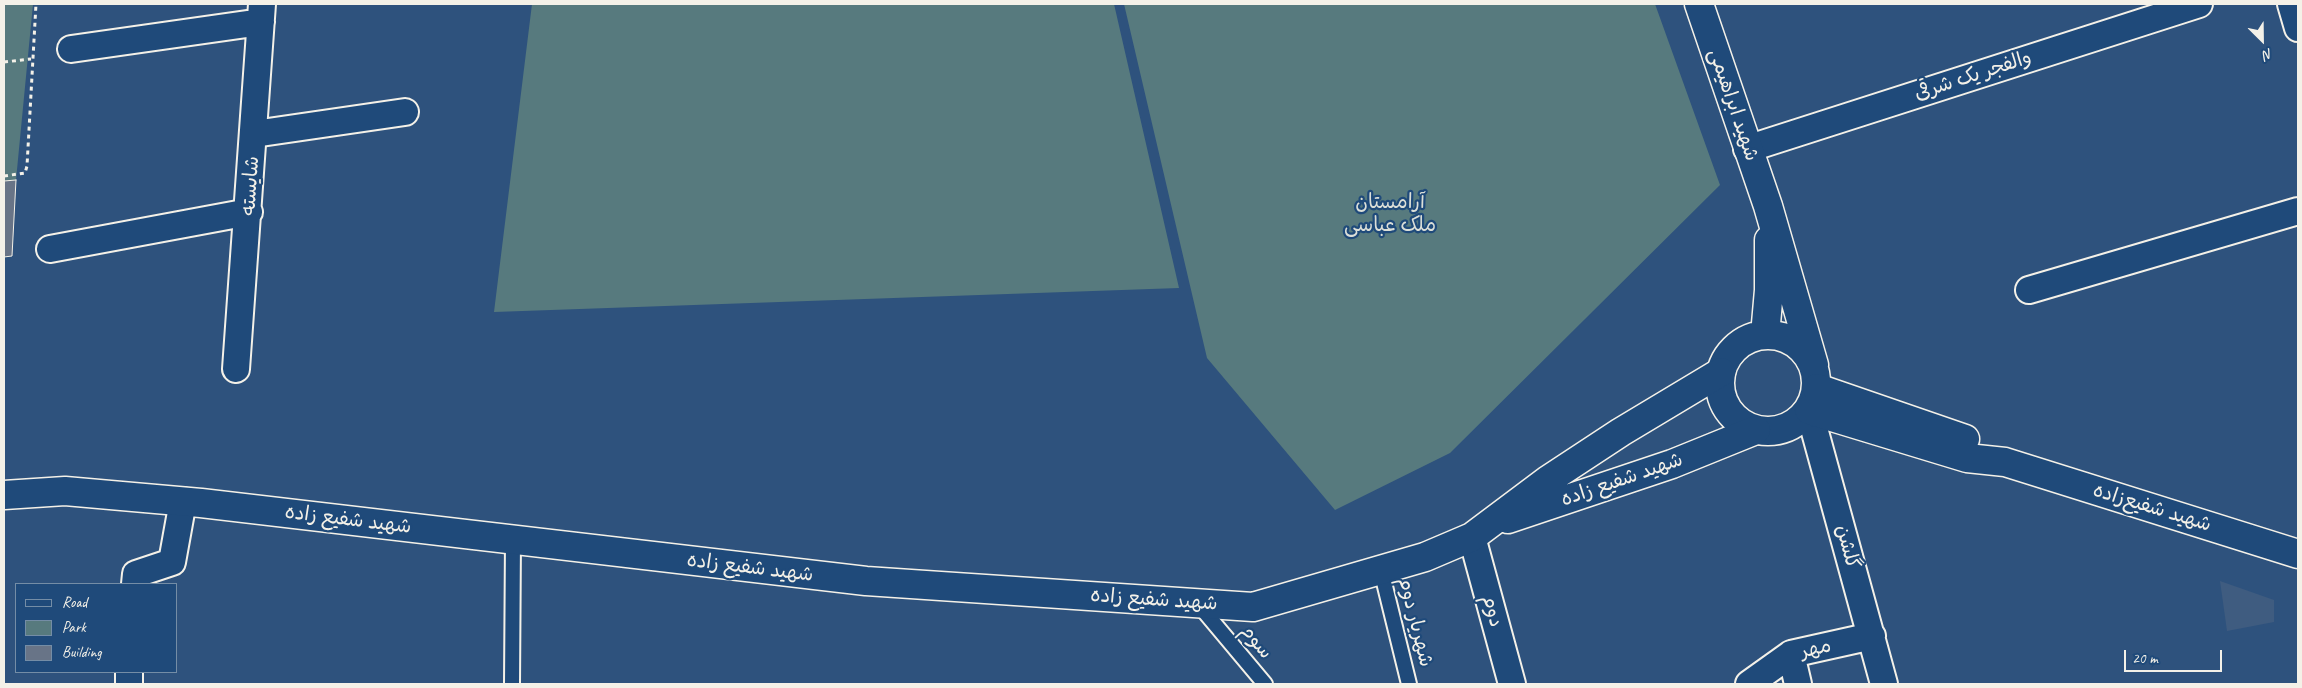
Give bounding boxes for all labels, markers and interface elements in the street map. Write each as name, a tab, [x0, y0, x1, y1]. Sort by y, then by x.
north arrow	[2237, 15, 2287, 65]
text: N	[2261, 45, 2275, 64]
street label: شهید ابراهیمی	[1703, 46, 1763, 164]
street label: والفجر یک شرقی	[1911, 46, 2035, 106]
street label: شایسته	[237, 155, 265, 217]
park label: آرامستان ملک عباسی	[1344, 191, 1436, 238]
street label: شهید شفیع زاده	[1558, 448, 1686, 512]
street label: شهید شفیع‌زاده	[2090, 479, 2214, 537]
street label: شهید شفیع زاده	[283, 500, 413, 540]
street label: گلشن	[1830, 522, 1864, 572]
street label: شهید شفیع زاده	[685, 548, 815, 588]
street label: شهریار دوم	[1392, 575, 1438, 669]
legend	[15, 583, 178, 673]
street label: شهید شفیع زاده	[1090, 584, 1218, 616]
street label: دوم	[1476, 592, 1508, 630]
text: Road	[62, 593, 87, 612]
text: Park	[62, 618, 86, 637]
street label: سوم	[1235, 620, 1277, 664]
street label: مهر	[1798, 634, 1834, 664]
scale bar	[2127, 640, 2224, 672]
text: Building	[62, 643, 101, 662]
text: 20 m	[2132, 649, 2158, 668]

